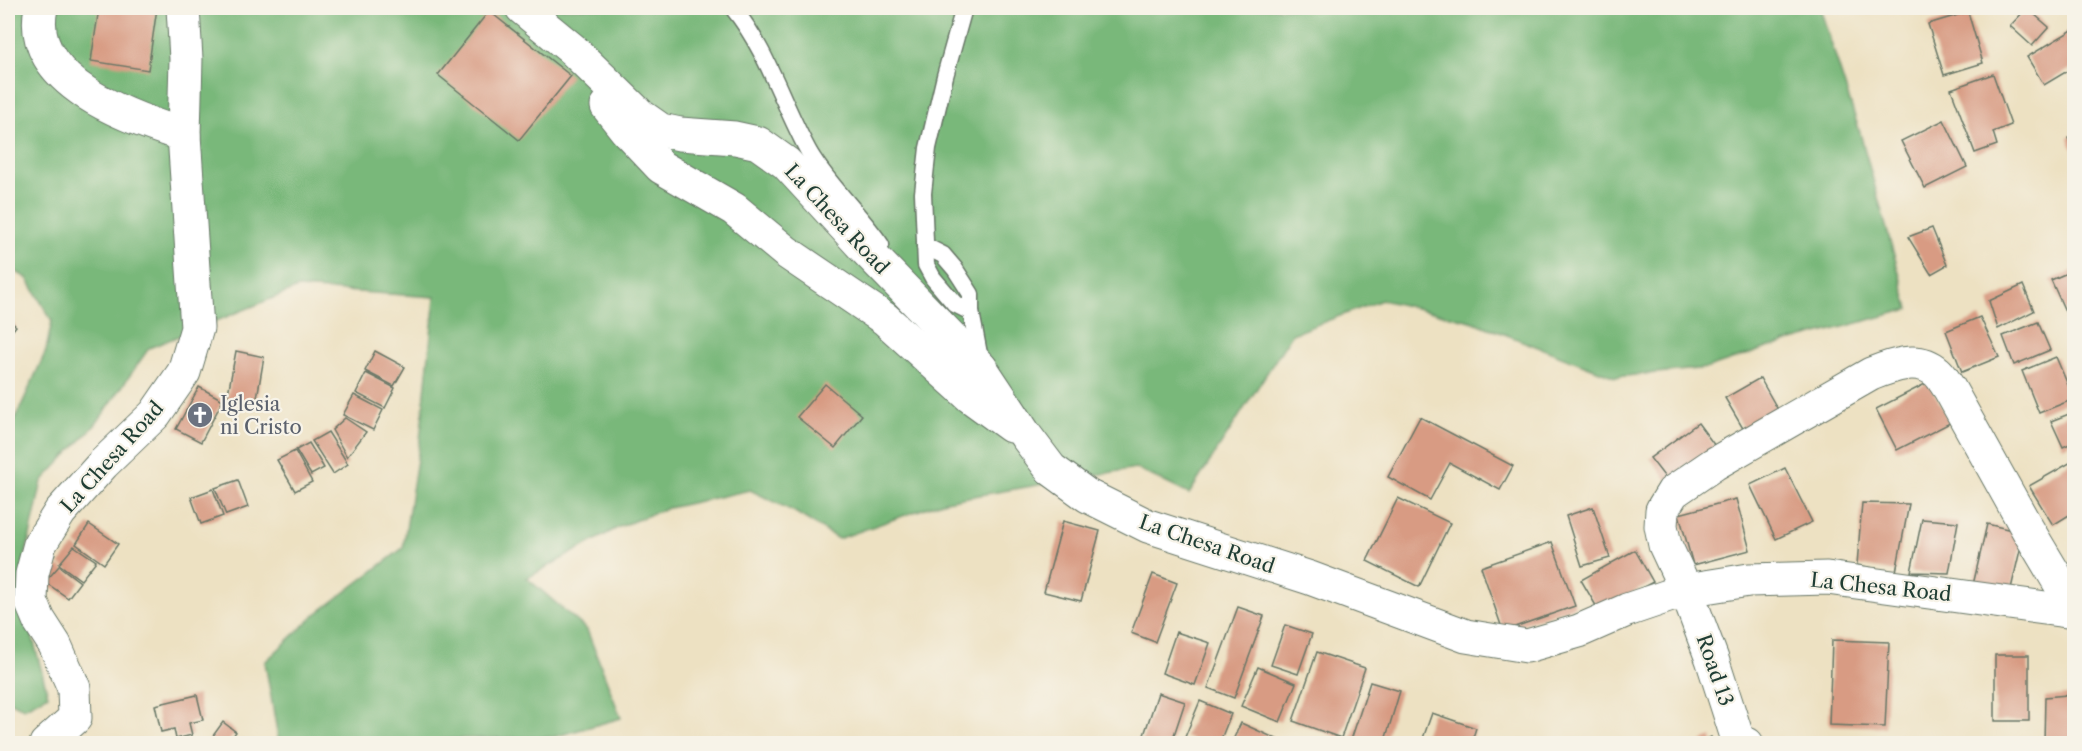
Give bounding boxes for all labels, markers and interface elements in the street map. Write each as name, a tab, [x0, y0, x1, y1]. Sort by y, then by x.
street label: La Chesa Road	[780, 159, 894, 279]
place label: Iglesia ni Cristo	[220, 392, 302, 439]
street label: La Chesa Road	[56, 396, 168, 518]
church icon: Iglesia ni Cristo	[185, 400, 215, 430]
street label: La Chesa Road	[1136, 510, 1278, 578]
street label: La Chesa Road	[1809, 568, 1953, 606]
street label: Road 13	[1692, 631, 1738, 709]

